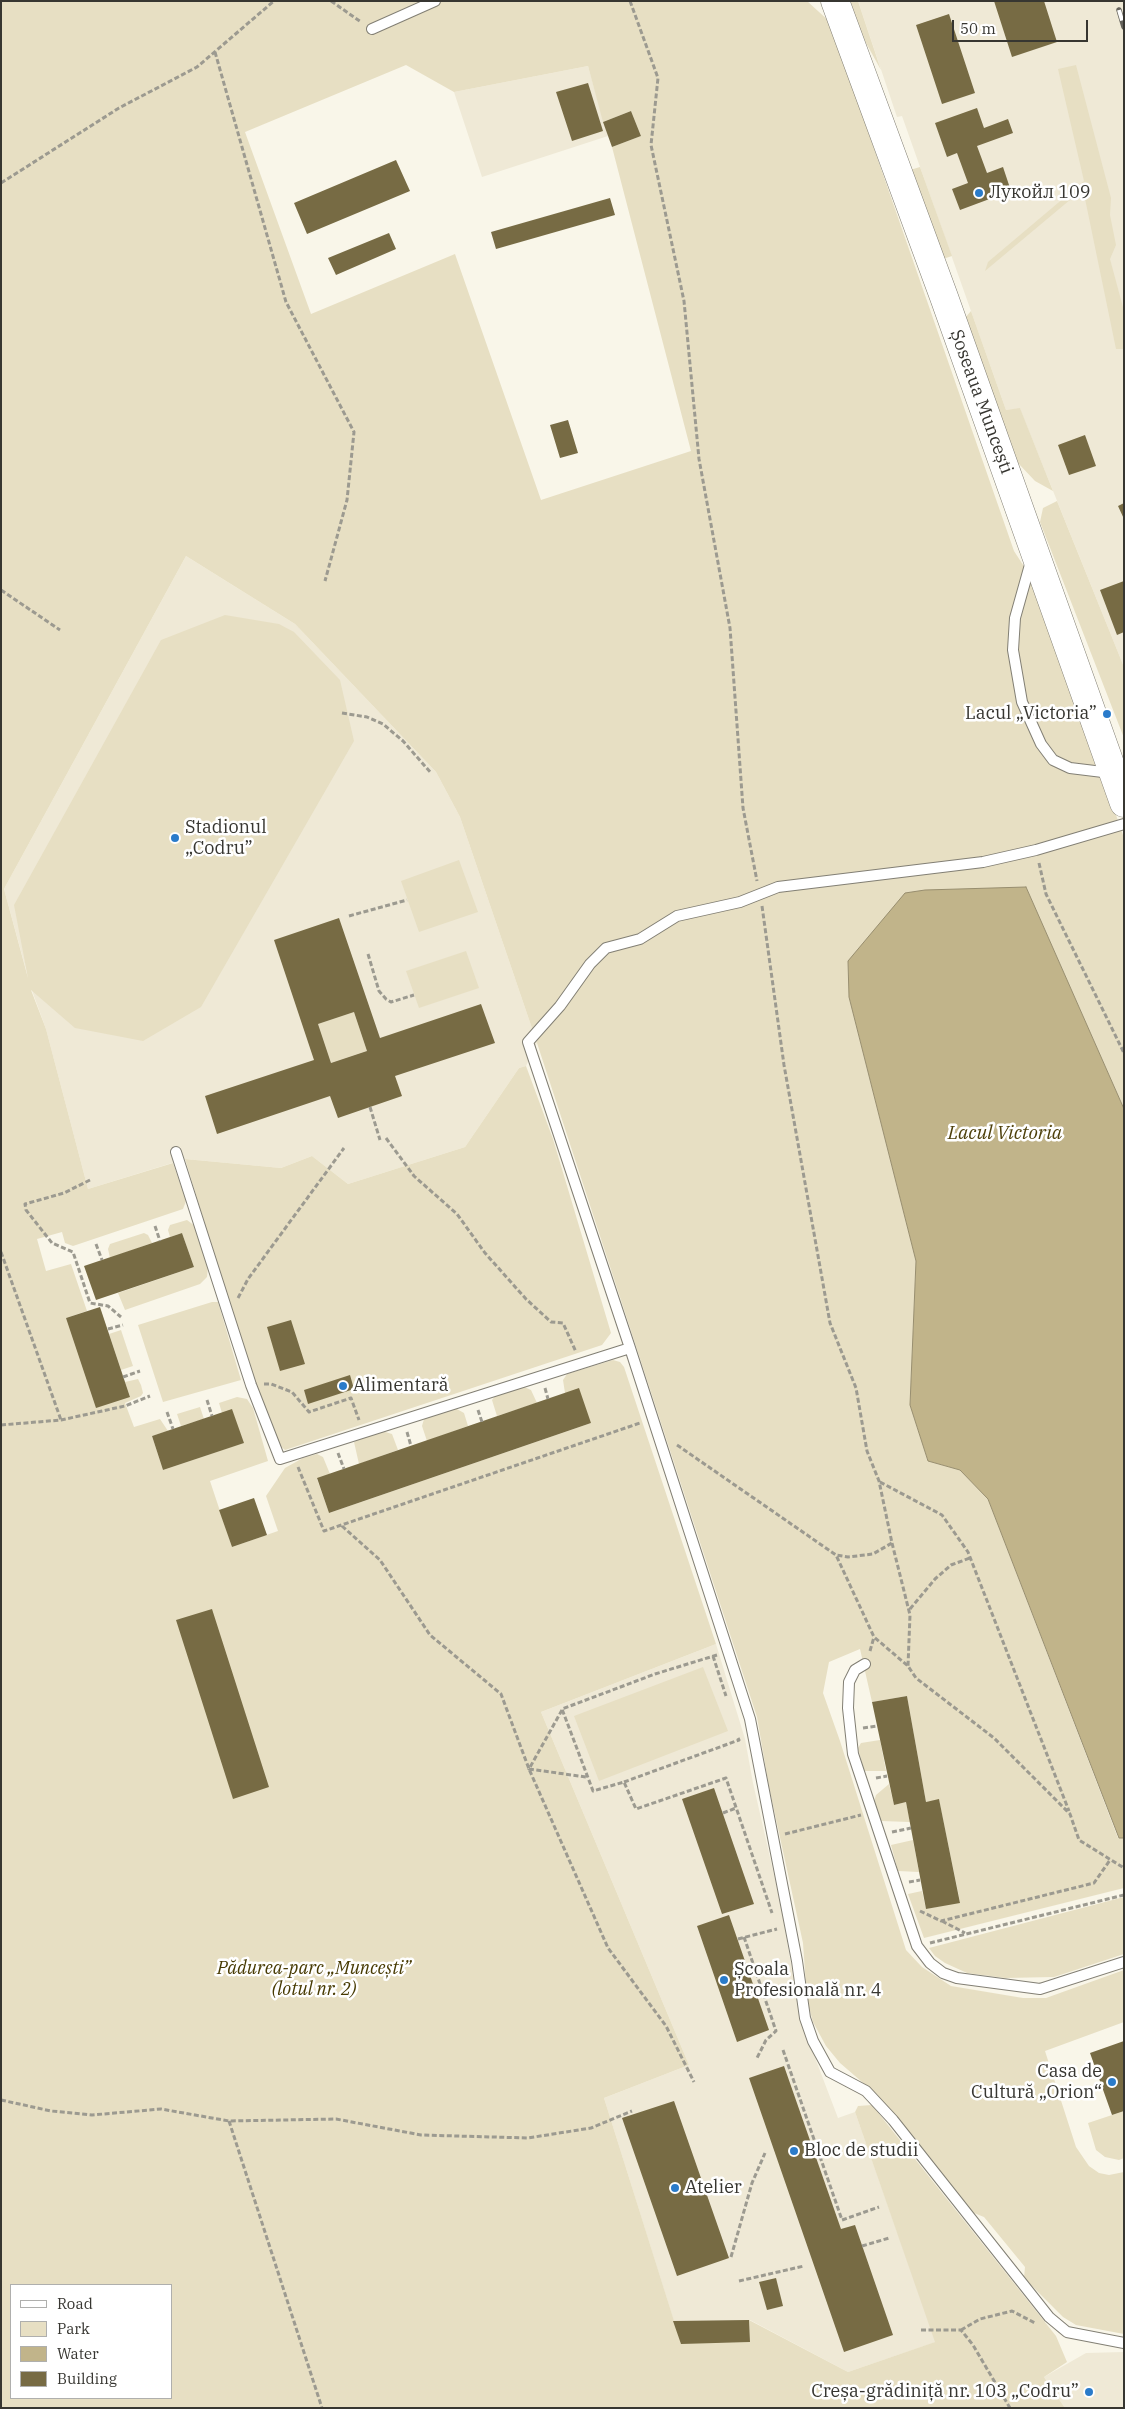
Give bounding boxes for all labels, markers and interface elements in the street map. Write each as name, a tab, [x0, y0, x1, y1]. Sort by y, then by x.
scale bar	[955, 10, 1091, 42]
text: 50 m	[960, 19, 996, 38]
place label: Лукойл 109	[989, 182, 1091, 204]
marker: Лукойл 109	[973, 187, 985, 199]
street label: Șoseaua Muncești	[945, 327, 1017, 477]
place label: Lacul „Victoria”	[965, 703, 1097, 725]
marker: Lacul „Victoria”	[1101, 708, 1113, 720]
place label: Stadionul „Codru”	[185, 817, 267, 860]
marker: Stadionul „Codru”	[169, 832, 181, 844]
water label: Lacul Victoria	[948, 1123, 1062, 1145]
place label: Alimentară	[353, 1375, 449, 1397]
marker: Alimentară	[337, 1380, 349, 1392]
park label: Pădurea-parc „Muncești” (lotul nr. 2)	[217, 1958, 411, 2000]
place label: Școala Profesională nr. 4	[734, 1959, 882, 2002]
marker: Școala Profesională nr. 4	[718, 1974, 730, 1986]
place label: Casa de Cultură „Orion“	[971, 2061, 1102, 2104]
marker: Casa de Cultură „Orion“	[1106, 2076, 1118, 2088]
place label: Bloc de studii	[804, 2140, 918, 2162]
marker: Bloc de studii	[788, 2145, 800, 2157]
place label: Atelier	[685, 2177, 742, 2199]
marker: Atelier	[669, 2182, 681, 2194]
legend	[10, 2284, 172, 2399]
text: Road	[57, 2294, 93, 2313]
text: Park	[57, 2319, 90, 2338]
text: Water	[57, 2344, 99, 2363]
text: Building	[57, 2369, 117, 2388]
place label: Creșa-grădiniță nr. 103 „Codru”	[811, 2381, 1079, 2403]
marker: Creșa-grădiniță nr. 103 „Codru”	[1083, 2386, 1095, 2398]

